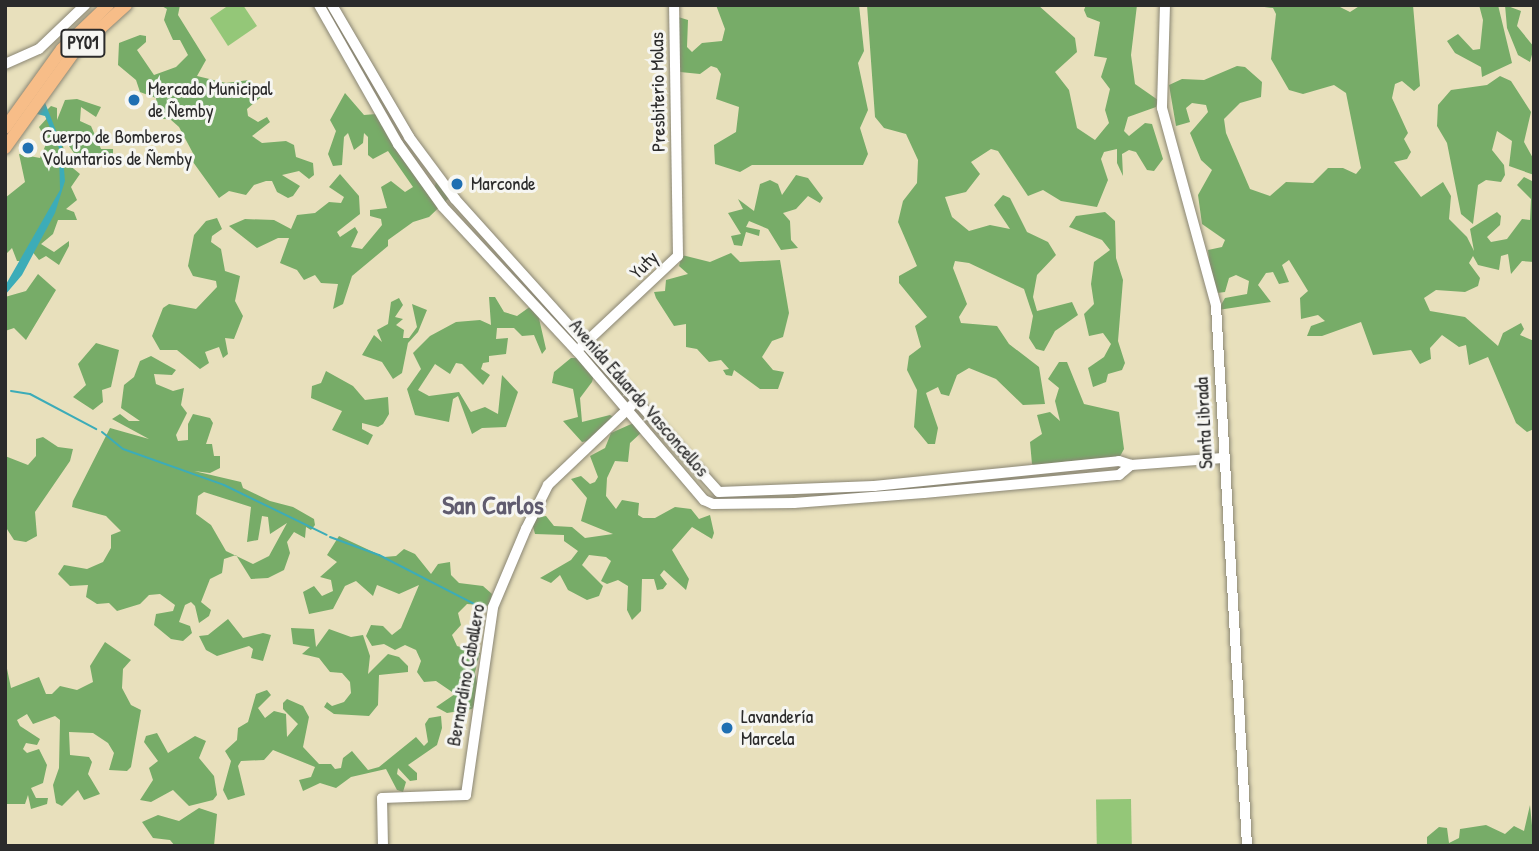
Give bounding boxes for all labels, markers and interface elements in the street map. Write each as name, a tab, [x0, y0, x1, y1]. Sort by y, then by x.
road number: PY01	[60, 28, 106, 58]
street label: Presbiterio Molas	[646, 32, 670, 152]
place label: Mercado Municipal de Ñemby	[148, 78, 272, 122]
marker: Mercado Municipal de Ñemby	[126, 92, 142, 108]
place label: Cuerpo de Bomberos Voluntarios de Ñemby	[42, 126, 192, 170]
marker: Cuerpo de Bomberos Voluntarios de Ñemby	[20, 140, 36, 156]
place label: Marconde	[471, 173, 536, 195]
marker: Marconde	[449, 176, 465, 192]
street label: Yuty	[625, 246, 663, 284]
street label: Avenida Eduardo Vasconcellos	[564, 315, 714, 481]
street label: Santa Librada	[1190, 377, 1218, 469]
district label: San Carlos	[442, 489, 544, 521]
street label: Bernardino Caballero	[442, 602, 490, 748]
place label: Lavandería Marcela	[741, 706, 813, 750]
marker: Lavandería Marcela	[719, 720, 735, 736]

